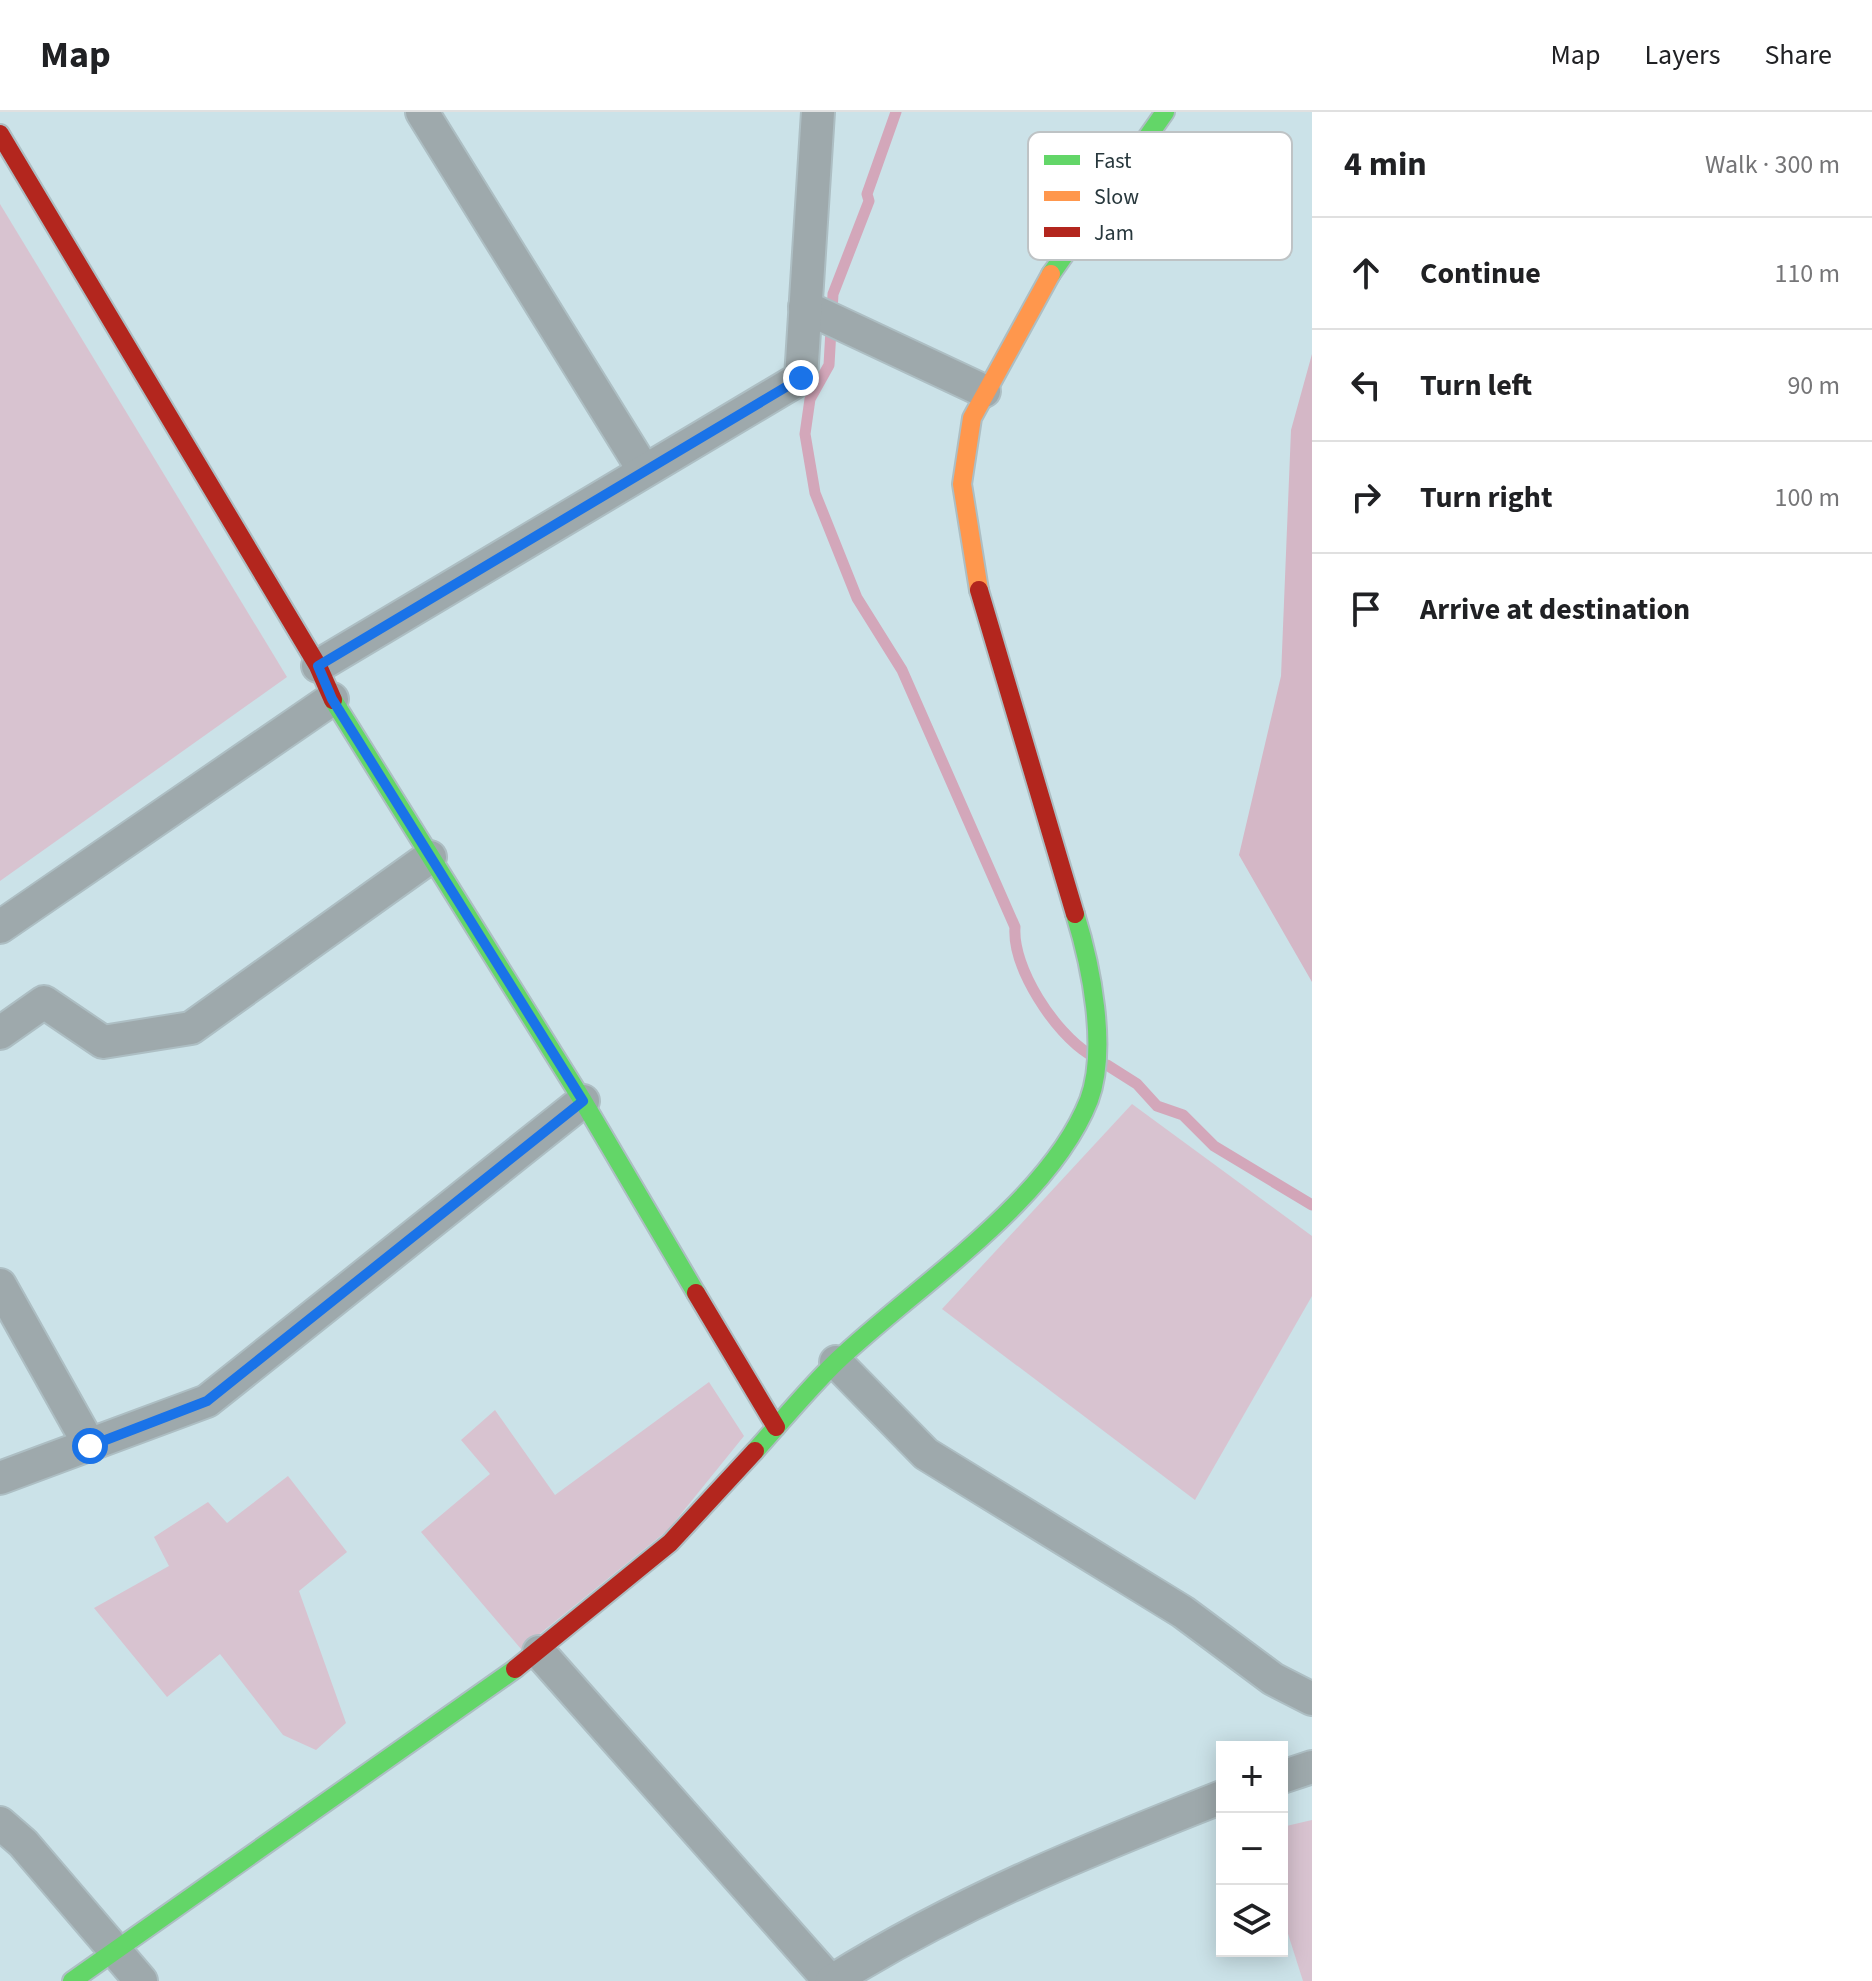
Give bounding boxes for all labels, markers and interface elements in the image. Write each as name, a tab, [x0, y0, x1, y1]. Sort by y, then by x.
text: Map	[40, 28, 111, 82]
text: Map	[1550, 35, 1600, 75]
text: Layers	[1644, 35, 1720, 75]
text: Share	[1764, 35, 1832, 75]
legend	[1028, 132, 1292, 260]
text: 4 min	[1344, 140, 1427, 189]
text: Fast	[1094, 145, 1132, 177]
text: Walk · 300 m	[1705, 146, 1840, 183]
text: Slow	[1094, 181, 1139, 213]
text: Jam	[1094, 217, 1134, 249]
icon: ahead	[1344, 251, 1388, 295]
text: Continue	[1420, 252, 1541, 295]
text: 110 m	[1774, 255, 1840, 292]
route end	[783, 360, 819, 396]
icon: left	[1344, 363, 1388, 407]
text: Turn left	[1420, 364, 1532, 407]
text: 90 m	[1787, 367, 1840, 404]
icon: right	[1344, 475, 1388, 519]
text: Turn right	[1420, 476, 1552, 519]
text: 100 m	[1774, 479, 1840, 516]
icon: arrive	[1344, 587, 1388, 631]
text: Arrive at destination	[1420, 588, 1690, 631]
route start	[72, 1428, 108, 1464]
map controls	[1216, 1741, 1288, 1957]
button: +	[1216, 1741, 1288, 1813]
button: −	[1216, 1813, 1288, 1885]
button: layers	[1216, 1885, 1288, 1957]

